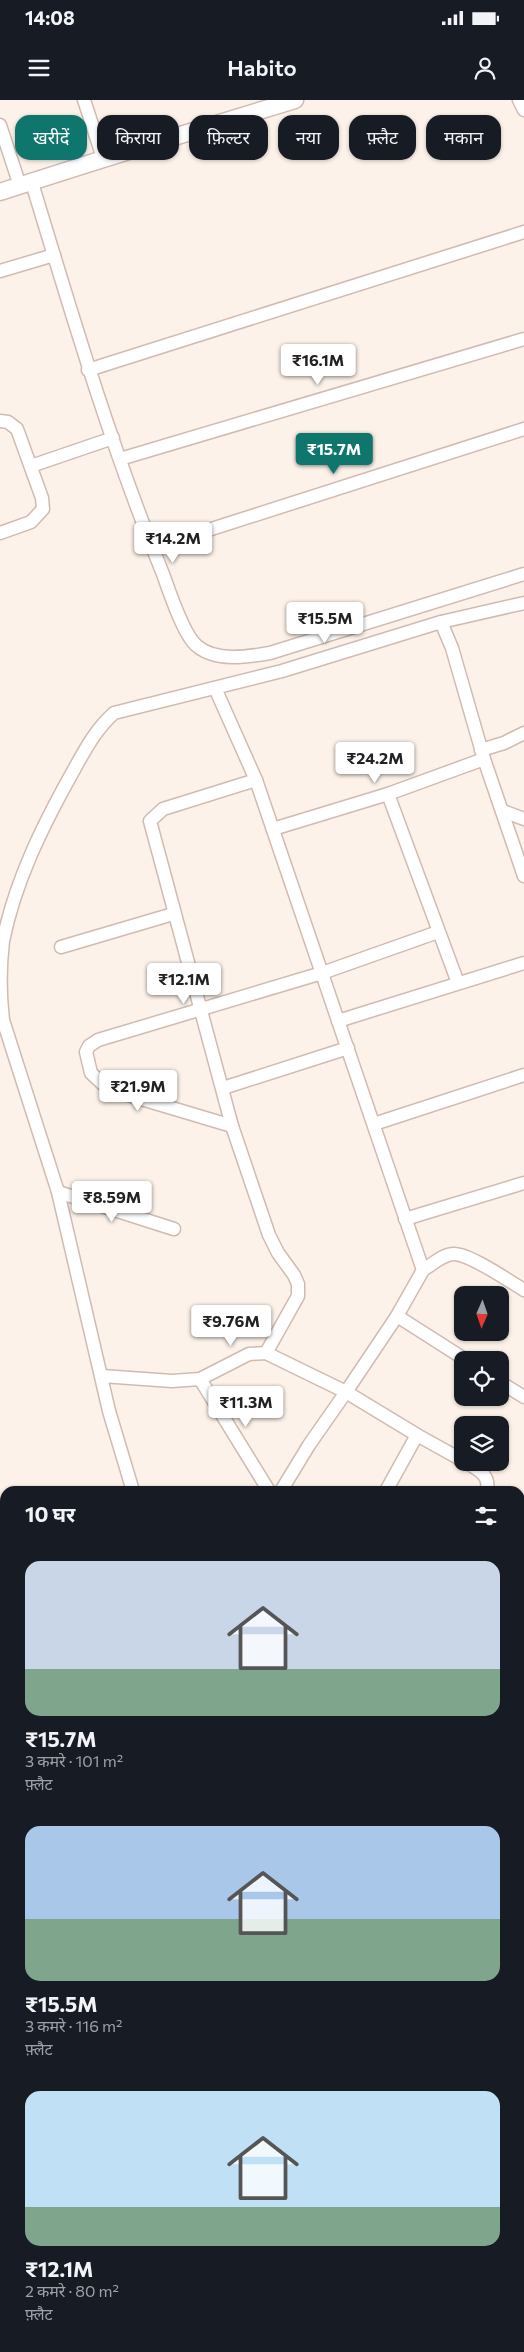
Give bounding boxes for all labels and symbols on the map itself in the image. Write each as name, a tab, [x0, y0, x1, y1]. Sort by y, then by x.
pin: ₹16.1M	[277, 344, 359, 386]
pin: ₹15.7M	[293, 432, 375, 475]
pin: ₹14.2M	[132, 522, 214, 564]
pin: ₹15.5M	[284, 602, 366, 644]
pin: ₹24.2M	[334, 742, 416, 784]
pin: ₹12.1M	[143, 962, 225, 1005]
pin: ₹21.9M	[97, 1070, 179, 1112]
pin: ₹8.59M	[71, 1180, 153, 1223]
north arrow	[454, 1286, 509, 1341]
pin: ₹9.76M	[190, 1304, 272, 1347]
pin: ₹11.3M	[205, 1386, 287, 1428]

